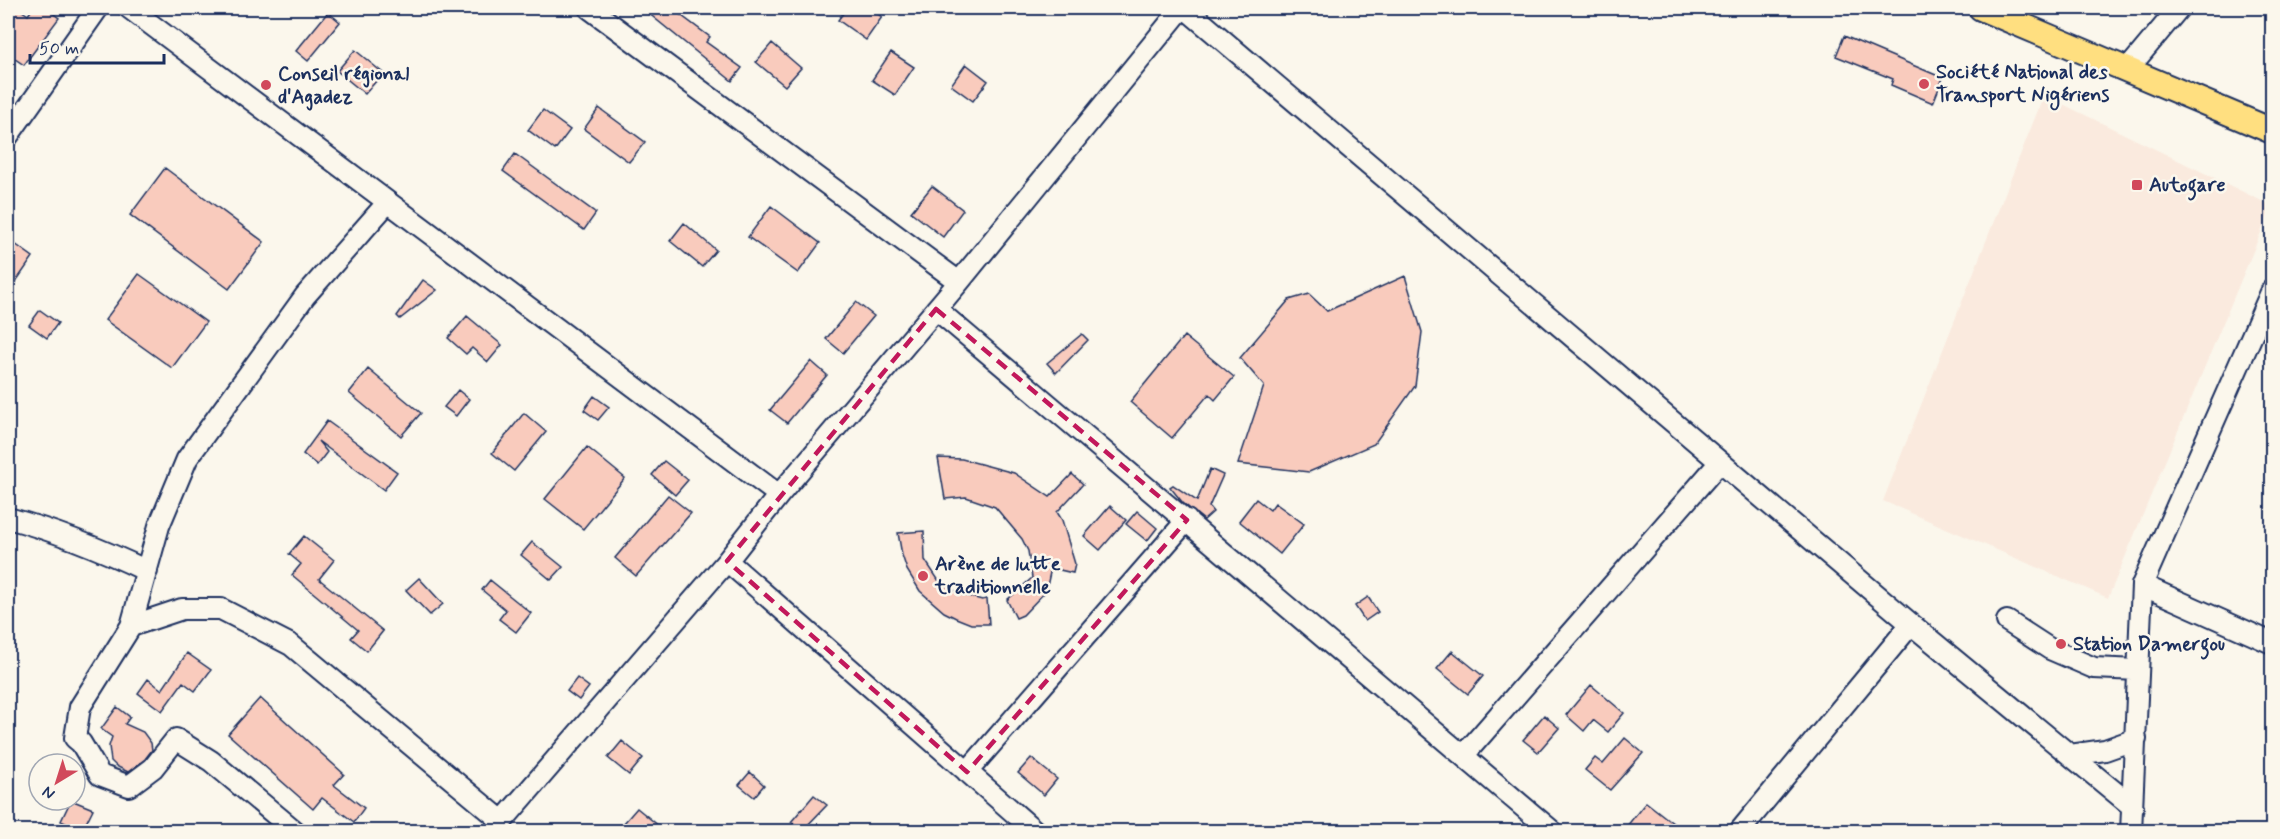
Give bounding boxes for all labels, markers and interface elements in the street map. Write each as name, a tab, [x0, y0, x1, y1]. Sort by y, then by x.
scale bar	[30, 27, 164, 65]
text: 50 m	[39, 37, 79, 61]
place label: Société National des Transport Nigériens	[1936, 59, 2110, 111]
place label: Conseil régional d'Agadez	[278, 61, 409, 111]
marker: Société National des Transport Nigériens	[1917, 77, 1931, 91]
marker: Conseil régional d'Agadez	[259, 78, 273, 92]
place label: Autogare	[2149, 172, 2225, 201]
marker: Autogare	[2130, 178, 2144, 192]
place label: Arène de lutte traditionnelle	[934, 551, 1061, 601]
marker: Arène de lutte traditionnelle	[916, 569, 930, 583]
place label: Station Damergou	[2073, 631, 2225, 660]
marker: Station Damergou	[2054, 637, 2068, 651]
north arrow	[27, 752, 87, 812]
text: N	[38, 781, 59, 804]

